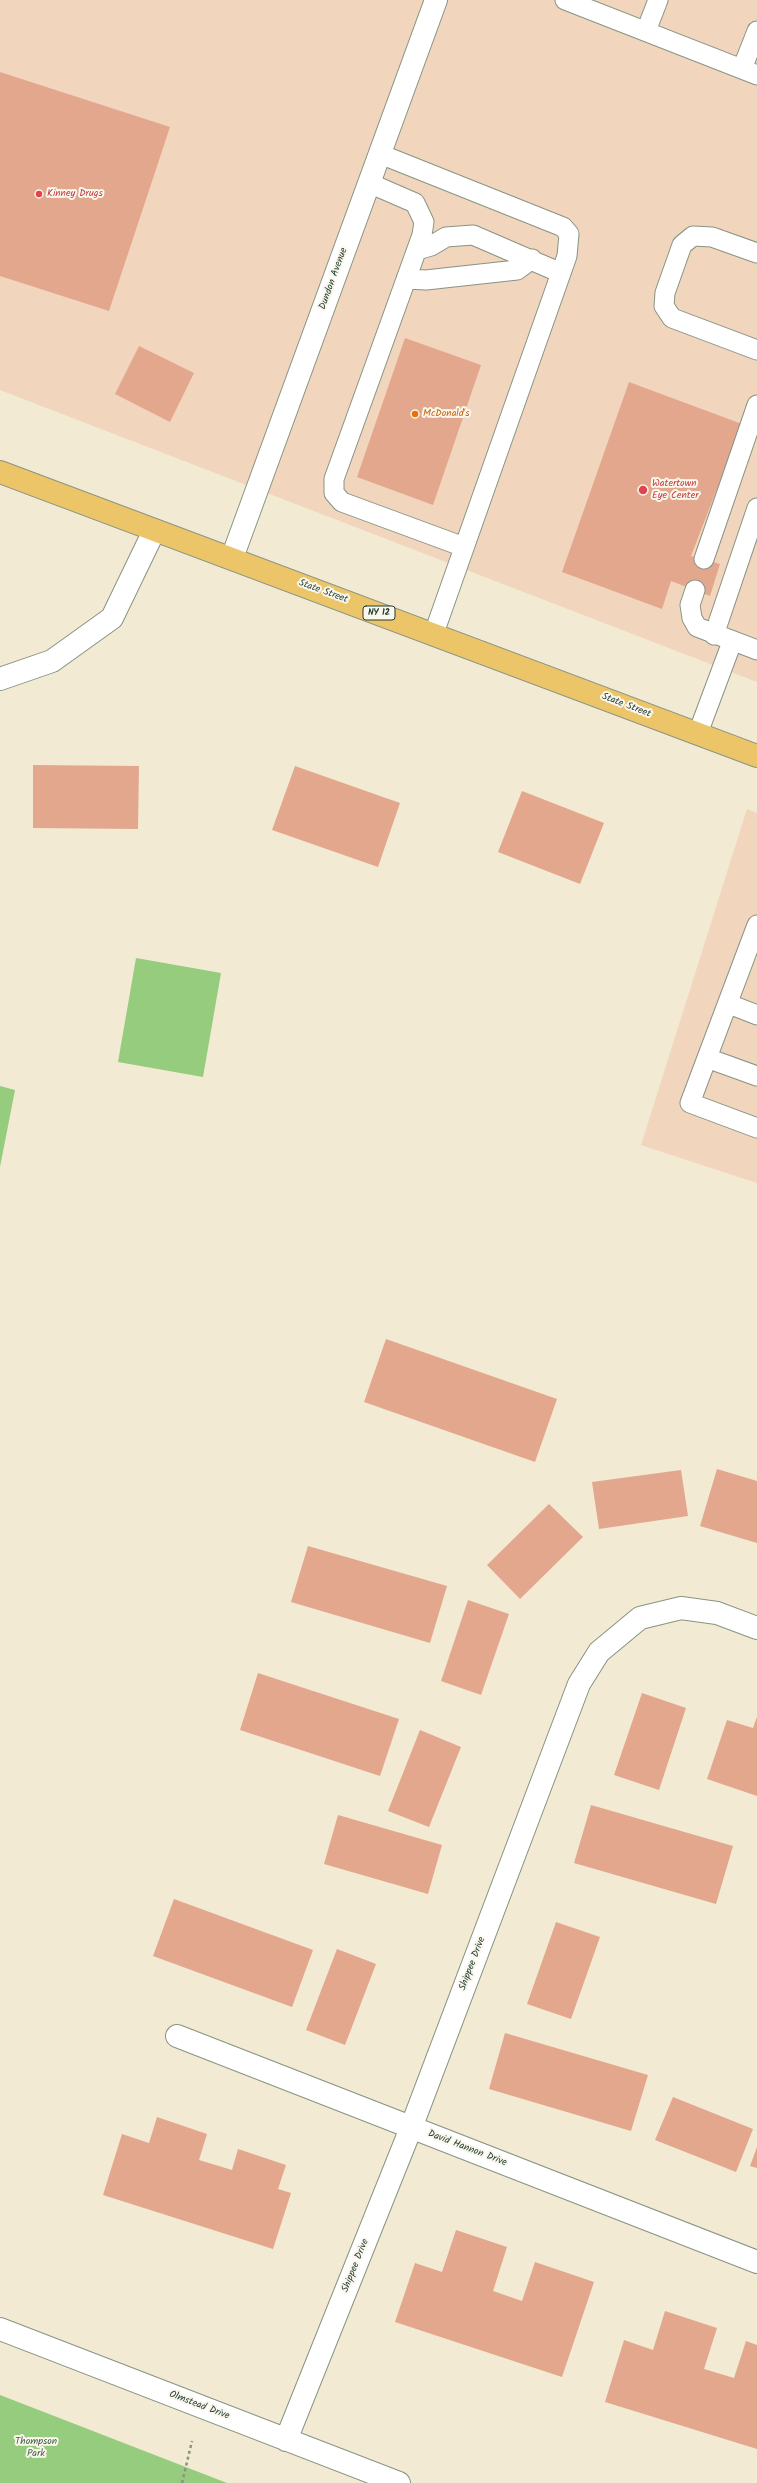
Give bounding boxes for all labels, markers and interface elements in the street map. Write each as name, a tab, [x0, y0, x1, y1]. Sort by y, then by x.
place label: Kinney Drugs	[47, 188, 103, 200]
marker: Kinney Drugs	[34, 189, 44, 199]
street label: Dundon Avenue	[317, 246, 351, 312]
place label: McDonald's	[423, 408, 469, 420]
marker: McDonald's	[410, 409, 420, 419]
place label: Watertown Eye Center	[652, 478, 699, 502]
marker: Watertown Eye Center	[637, 484, 649, 496]
street label: State Street	[297, 578, 349, 606]
road number: NY 12	[363, 606, 395, 620]
street label: State Street	[600, 691, 652, 721]
street label: Shippee Drive	[457, 1935, 489, 1993]
street label: David Hannon Drive	[426, 2128, 508, 2170]
street label: Shippee Drive	[340, 2238, 372, 2294]
street label: Olmstead Drive	[167, 2389, 231, 2423]
park label: Thompson Park	[15, 2436, 57, 2460]

